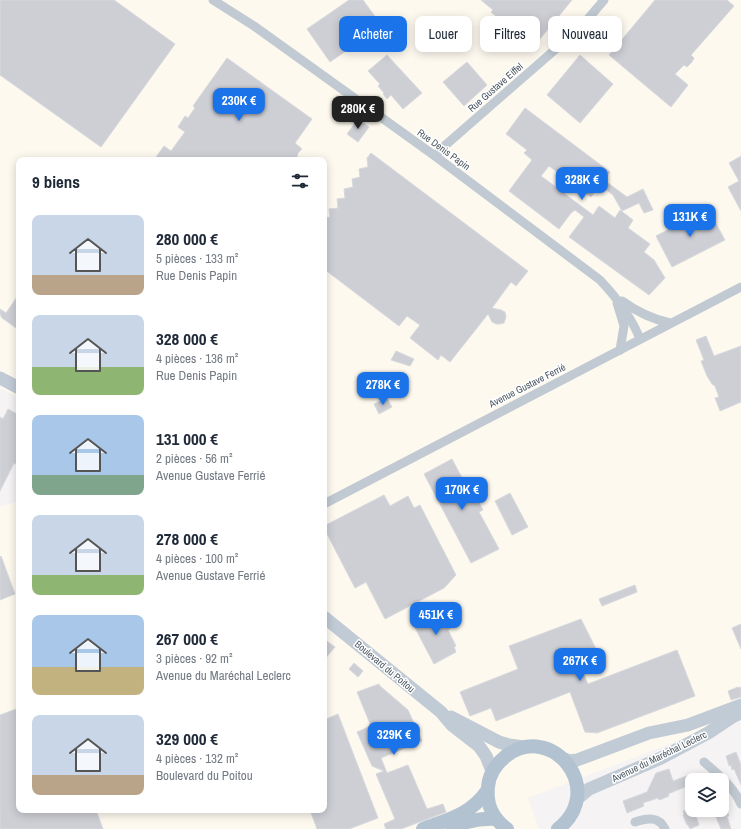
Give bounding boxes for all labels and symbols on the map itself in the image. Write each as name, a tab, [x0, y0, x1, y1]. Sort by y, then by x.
street label: Rue Gustave Eiffel	[465, 60, 526, 115]
pin: 230K €	[206, 88, 272, 122]
pin: 280K €	[325, 96, 391, 130]
street label: Rue Denis Papin	[415, 126, 473, 173]
pin: 328K €	[549, 167, 615, 201]
pin: 131K €	[657, 204, 723, 238]
street label: Avenue Gustave Ferrié	[486, 360, 568, 411]
pin: 278K €	[350, 372, 416, 406]
pin: 170K €	[429, 477, 495, 511]
pin: 451K €	[403, 602, 469, 636]
street label: Boulevard du Poitou	[352, 638, 417, 695]
pin: 267K €	[547, 648, 613, 682]
pin: 329K €	[361, 722, 427, 756]
street label: Avenue du Maréchal Leclerc	[609, 728, 709, 785]

